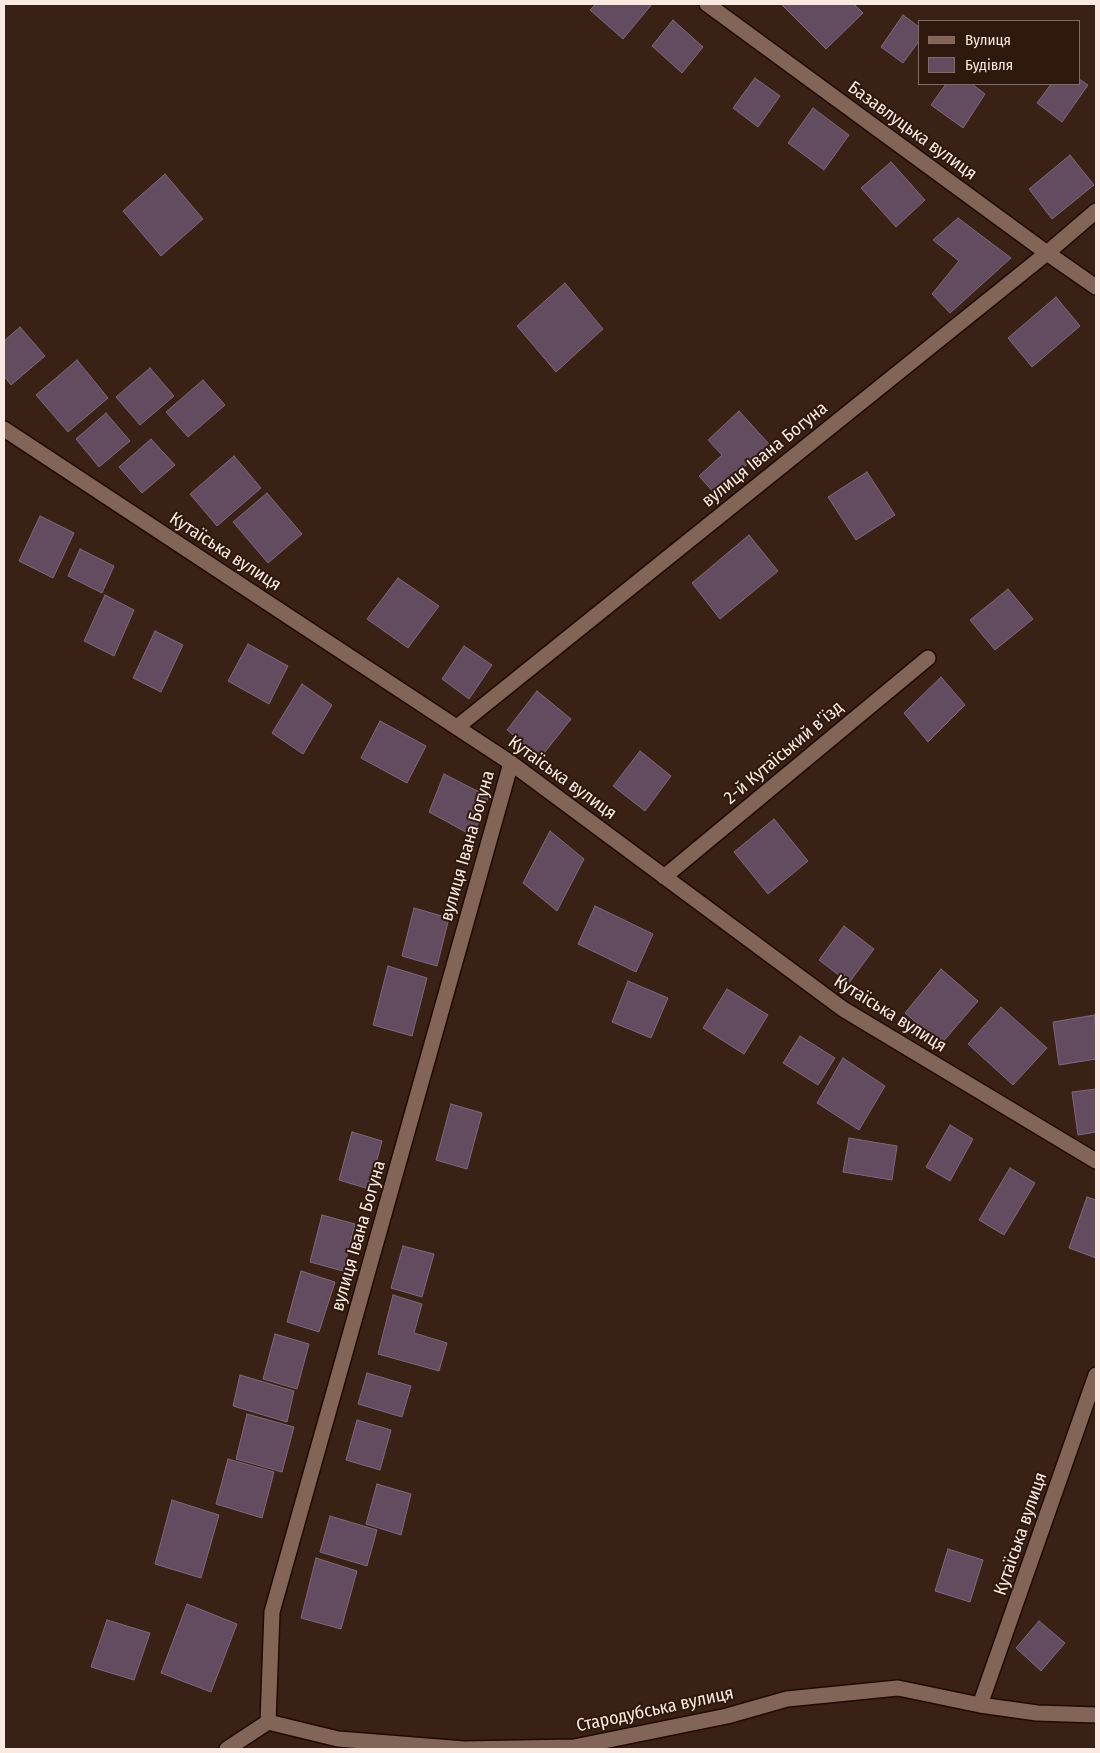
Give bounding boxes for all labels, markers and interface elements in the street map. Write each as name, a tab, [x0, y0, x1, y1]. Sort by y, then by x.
legend	[918, 20, 1080, 85]
text: Вулиця	[965, 31, 1011, 49]
text: Будівля	[965, 56, 1013, 74]
street label: Базавлуцька вулиця	[843, 77, 981, 185]
street label: вулиця Івана Богуна	[698, 398, 832, 512]
street label: Кутаїська вулиця	[165, 508, 285, 596]
street label: 2-й Кутаїський в’їзд	[720, 697, 848, 809]
street label: Кутаїська вулиця	[504, 731, 620, 825]
street label: вулиця Івана Богуна	[436, 768, 500, 924]
street label: Кутаїська вулиця	[830, 971, 950, 1057]
street label: вулиця Івана Богуна	[327, 1158, 391, 1314]
street label: Кутаїська вулиця	[990, 1470, 1052, 1598]
street label: Стародубська вулиця	[574, 1683, 736, 1737]

